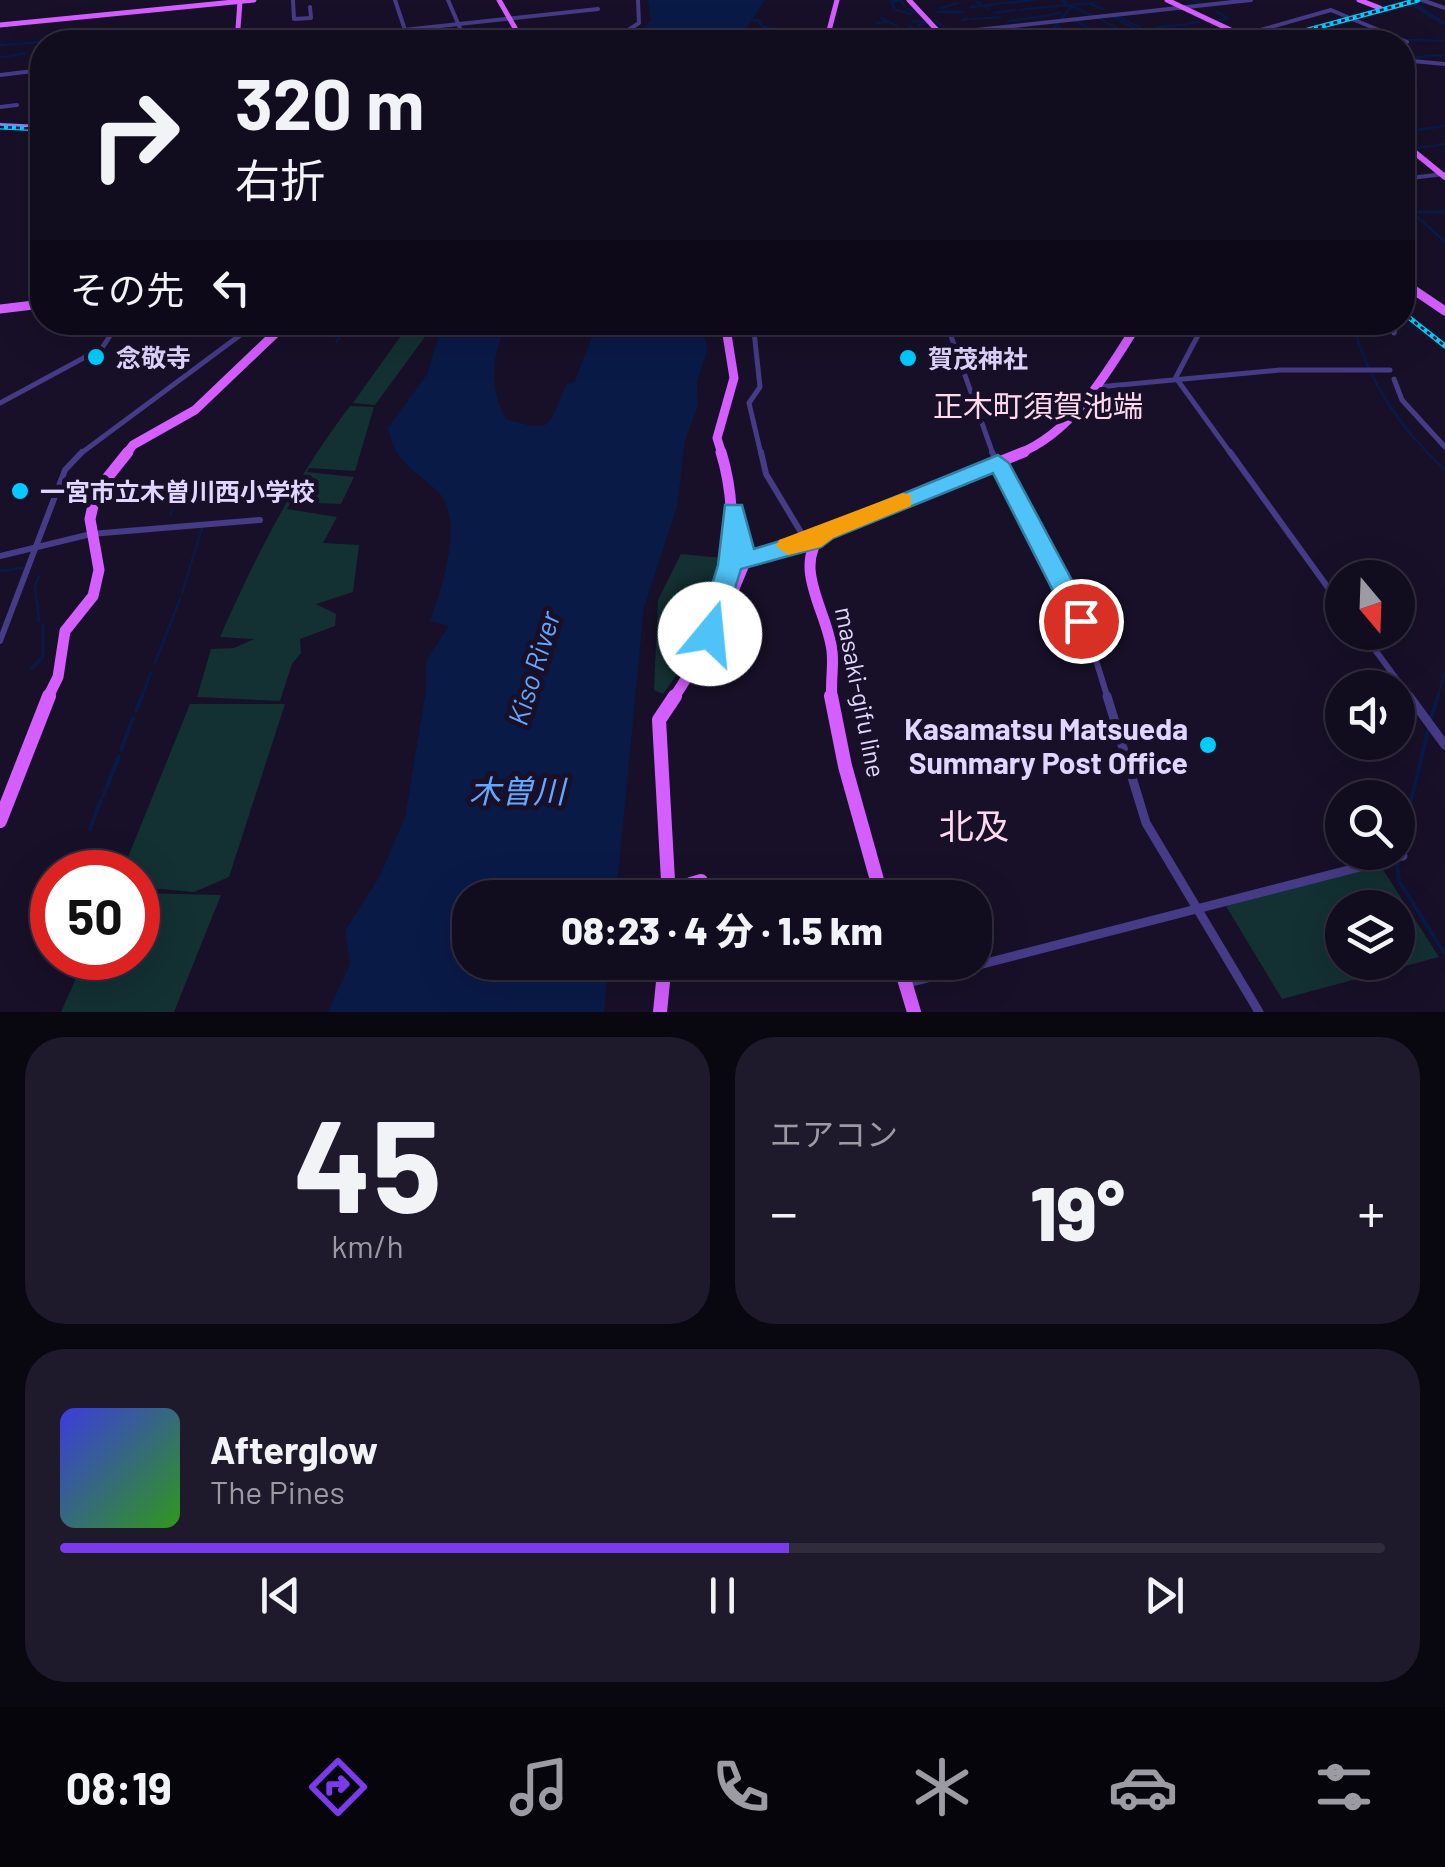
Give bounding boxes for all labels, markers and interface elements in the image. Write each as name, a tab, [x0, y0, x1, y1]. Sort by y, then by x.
text: 320 m	[235, 60, 424, 144]
icon: right	[70, 70, 200, 200]
text: 右折	[235, 152, 325, 206]
icon: left	[204, 260, 259, 315]
text: その先	[70, 266, 184, 312]
place label: 念敬寺	[116, 342, 191, 372]
place label: 賀茂神社	[928, 343, 1028, 373]
marker: 念敬寺	[85, 346, 107, 368]
marker: 賀茂神社	[897, 347, 919, 369]
district label: 正木町須賀池端	[933, 387, 1143, 423]
place label: 一宮市立木曽川西小学校	[40, 476, 315, 506]
marker: 一宮市立木曽川西小学校	[9, 480, 31, 502]
north arrow	[1325, 560, 1415, 650]
map controls	[1325, 560, 1415, 980]
pin	[1039, 579, 1124, 664]
position arrow	[658, 582, 762, 686]
icon: arrive	[1054, 594, 1109, 649]
street label: masaki-gifu line	[830, 604, 892, 780]
water label: Kiso River	[500, 606, 567, 729]
button: sound	[1325, 670, 1415, 760]
place label: Kasamatsu Matsueda Summary Post Office	[904, 710, 1188, 780]
marker: Kasamatsu Matsueda Summary Post Office	[1197, 734, 1219, 756]
water label: 木曽川	[469, 771, 568, 809]
button: search	[1325, 780, 1415, 870]
district label: 北及	[939, 804, 1009, 846]
speed limit sign: 50	[30, 850, 160, 980]
button: layers	[1325, 890, 1415, 980]
text: 08:23 · 4 分 · 1.5 km	[561, 907, 883, 953]
text: 45	[293, 1083, 442, 1239]
text: エアコン	[770, 1114, 898, 1152]
text: 19°	[1030, 1166, 1125, 1256]
text: −	[770, 1178, 798, 1244]
text: +	[1357, 1178, 1385, 1244]
text: km/h	[331, 1226, 404, 1264]
text: Afterglow	[210, 1426, 378, 1472]
text: The Pines	[210, 1472, 345, 1510]
icon: previous	[253, 1568, 308, 1623]
icon: pause	[695, 1568, 750, 1623]
icon: next	[1137, 1568, 1192, 1623]
icon: directions	[303, 1752, 373, 1822]
icon: music	[504, 1752, 574, 1822]
icon: phone	[706, 1752, 776, 1822]
icon: climate	[907, 1752, 977, 1822]
icon: car	[1108, 1752, 1178, 1822]
icon: filters	[1309, 1752, 1379, 1822]
text: 08:19	[66, 1760, 172, 1814]

